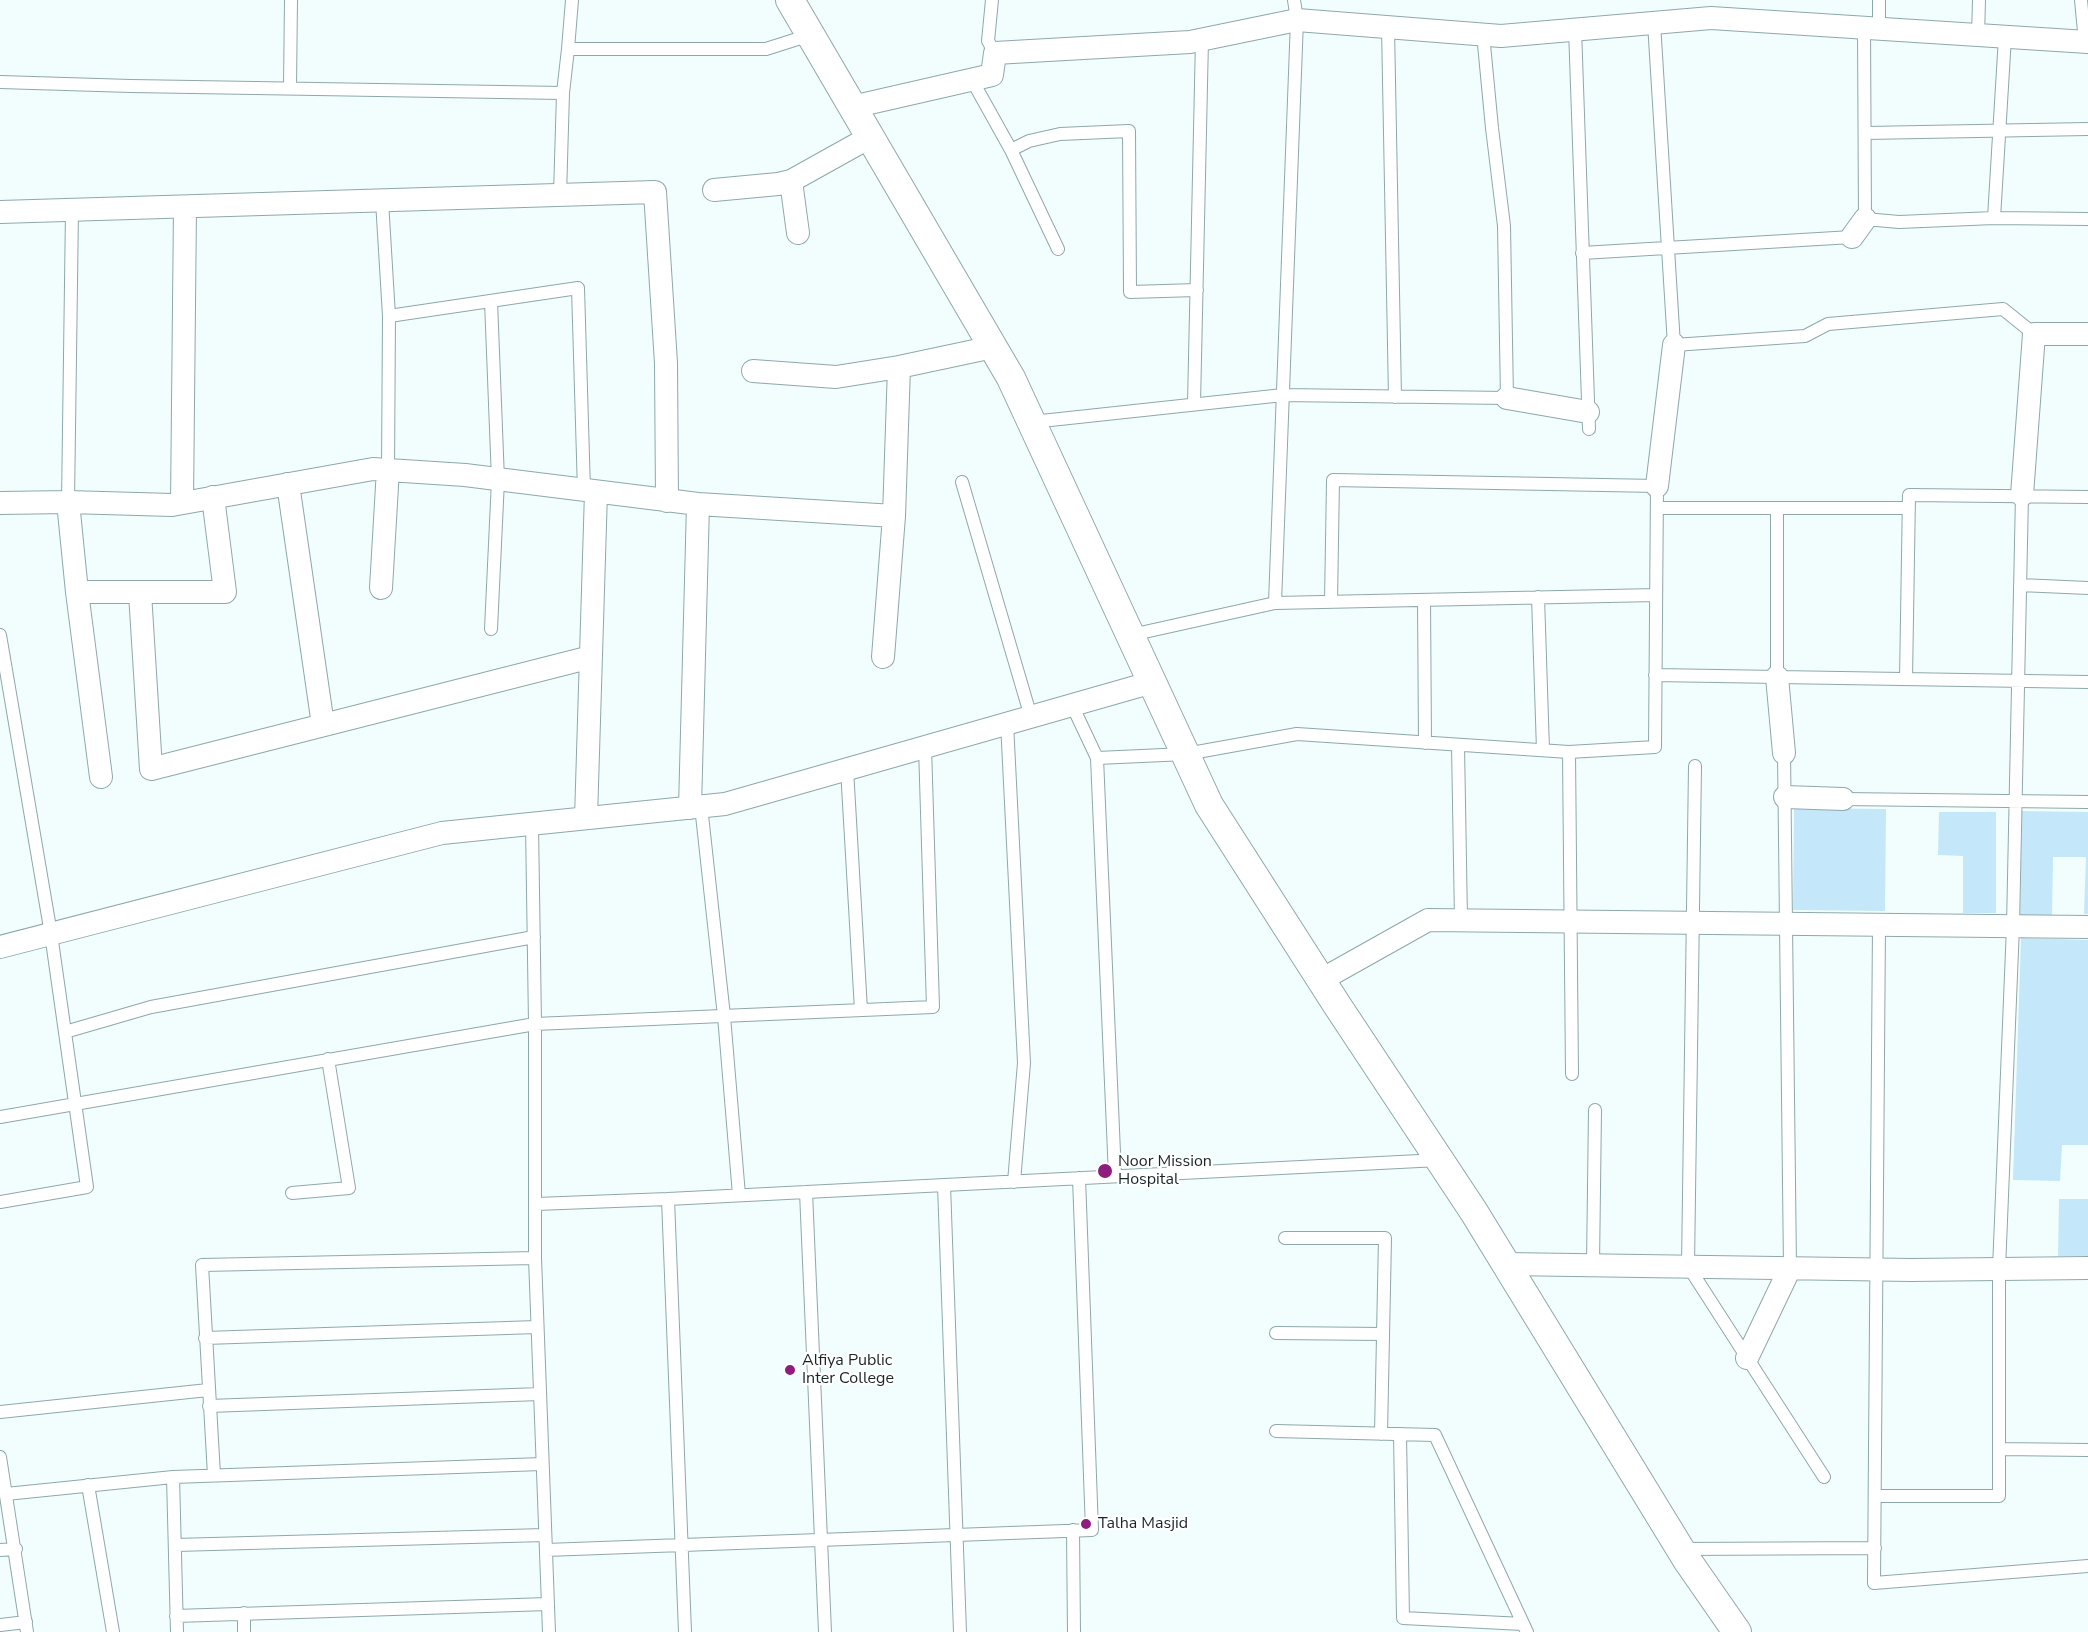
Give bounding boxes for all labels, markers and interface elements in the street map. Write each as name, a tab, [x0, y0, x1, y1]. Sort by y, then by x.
place label: Noor Mission Hospital	[1118, 1152, 1212, 1190]
marker: Noor Mission Hospital	[1096, 1162, 1114, 1180]
place label: Alfiya Public Inter College	[802, 1351, 894, 1389]
marker: Alfiya Public Inter College	[783, 1363, 797, 1377]
place label: Talha Masjid	[1098, 1514, 1188, 1534]
marker: Talha Masjid	[1079, 1517, 1093, 1531]

